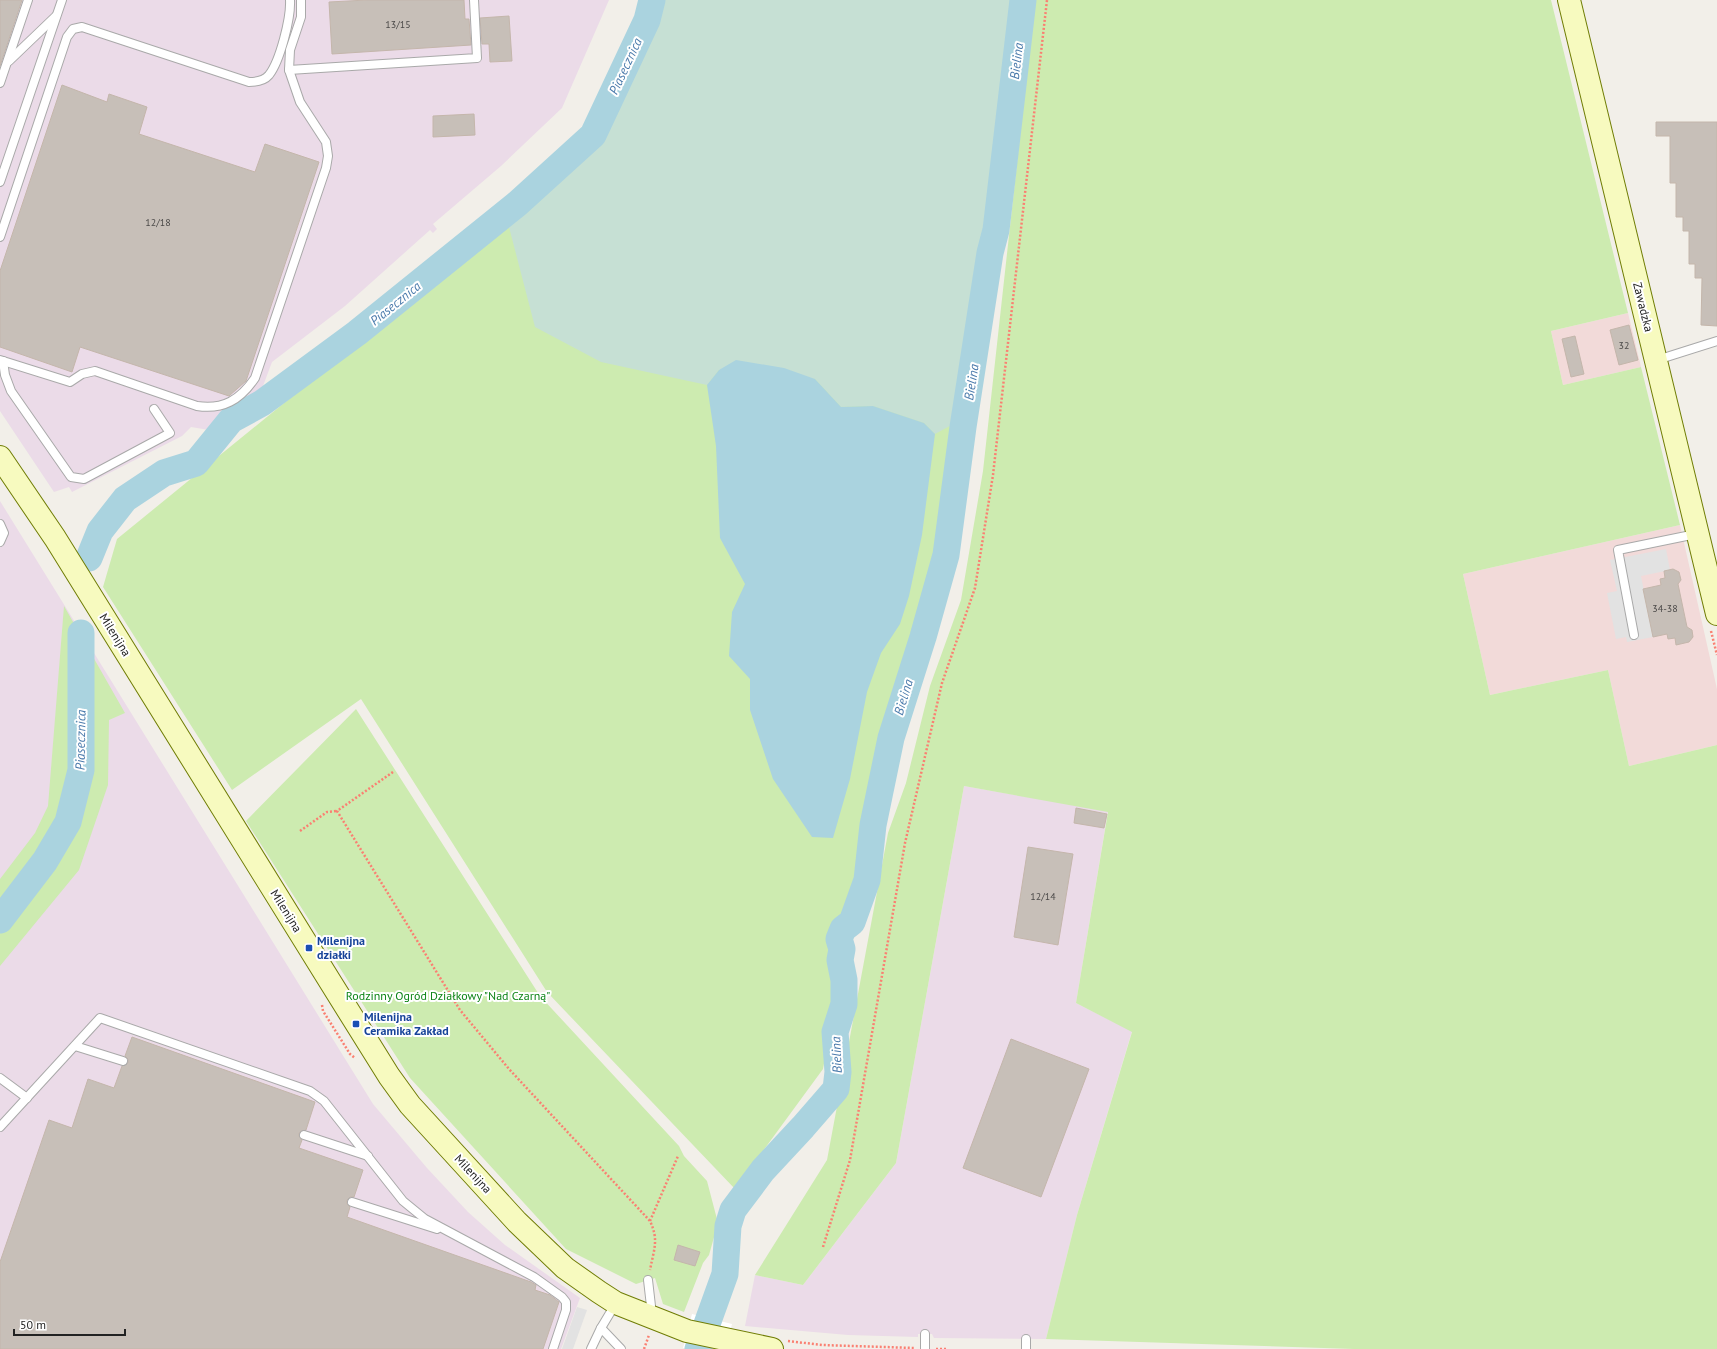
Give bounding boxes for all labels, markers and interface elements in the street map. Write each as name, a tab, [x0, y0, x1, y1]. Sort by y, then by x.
house number: 13/15	[385, 18, 411, 31]
water label: Piasecznica	[605, 35, 646, 97]
water label: Bielina	[1006, 41, 1027, 80]
house number: 12/18	[145, 216, 171, 229]
water label: Piasecznica	[366, 277, 425, 329]
street label: Zawadzka	[1630, 281, 1657, 333]
house number: 32	[1619, 339, 1629, 352]
water label: Bielina	[960, 362, 983, 401]
house number: 34-38	[1652, 602, 1678, 615]
street label: Milenijna	[96, 610, 134, 659]
water label: Bielina	[890, 677, 917, 717]
water label: Piasecznica	[71, 709, 90, 770]
street label: Milenijna	[267, 886, 305, 935]
house number: 12/14	[1030, 890, 1056, 903]
place label: Milenijna działki	[317, 933, 365, 962]
marker: Milenijna działki	[304, 943, 314, 953]
park label: Rodzinny Ogród Działkowy "Nad Czarną"	[346, 988, 550, 1003]
place label: Milenijna Ceramika Zakład	[364, 1009, 449, 1038]
marker: Milenijna Ceramika Zakład	[351, 1019, 361, 1029]
water label: Bielina	[827, 1036, 846, 1074]
street label: Milenijna	[452, 1151, 495, 1196]
scale bar	[14, 1311, 125, 1337]
text: 50 m	[20, 1317, 46, 1332]

